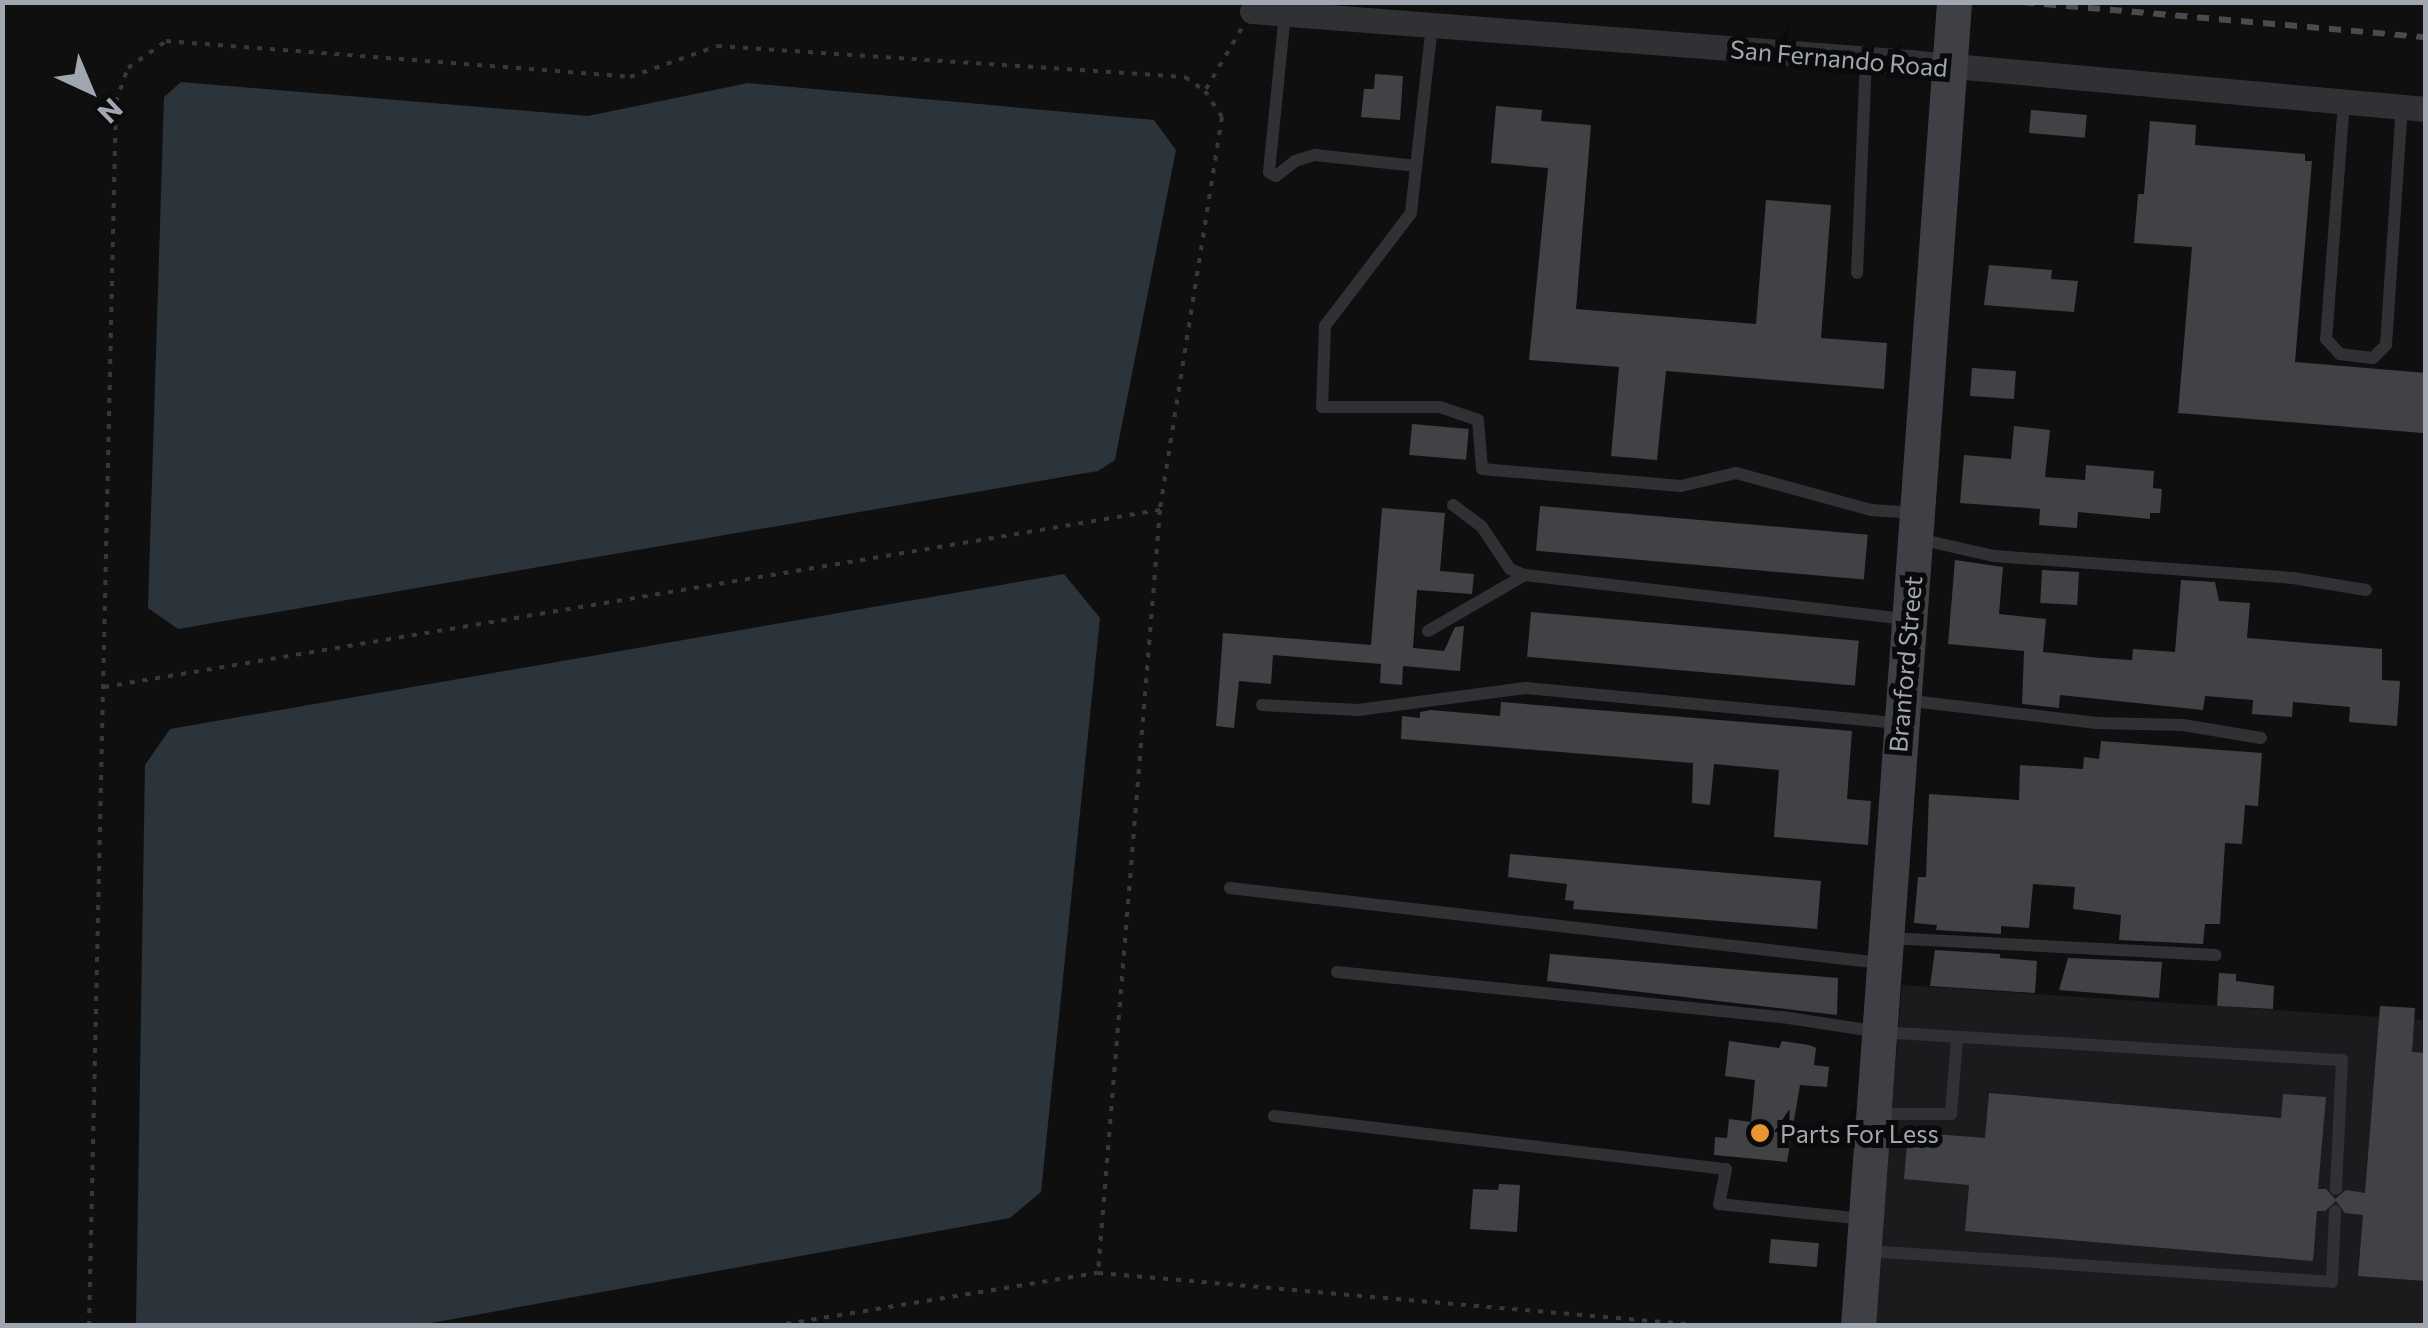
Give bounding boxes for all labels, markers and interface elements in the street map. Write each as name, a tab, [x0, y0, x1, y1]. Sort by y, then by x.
street label: San Fernando Road	[1729, 34, 1949, 82]
north arrow	[40, 40, 140, 140]
text: N	[91, 92, 130, 131]
street label: Branford Street	[1882, 575, 1928, 753]
place label: Parts For Less	[1780, 1118, 1939, 1148]
marker: Parts For Less	[1749, 1122, 1771, 1144]

